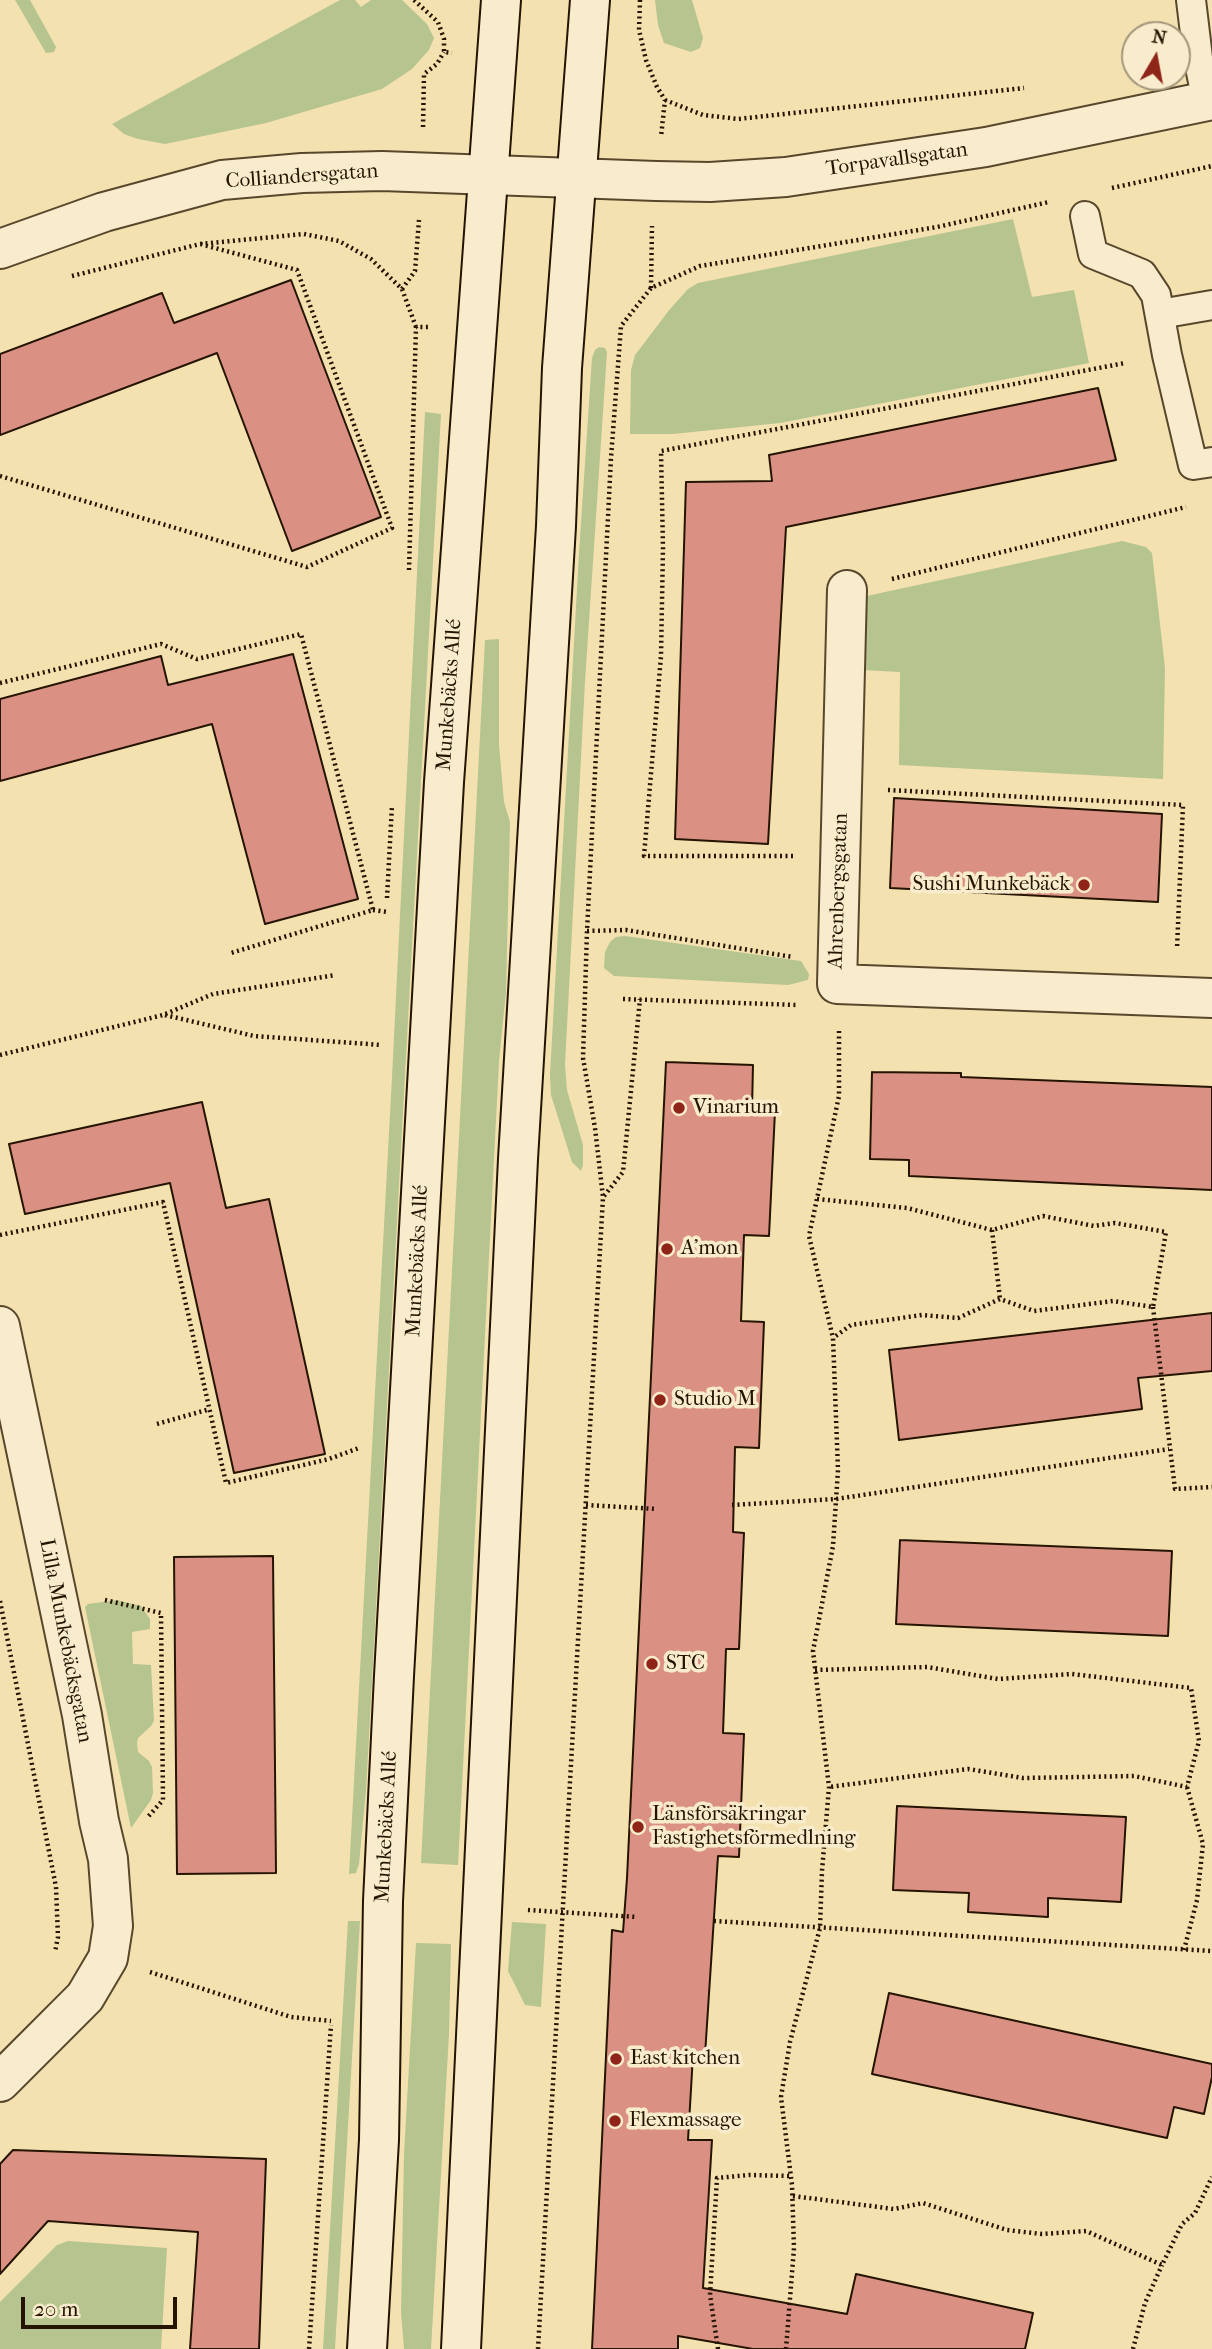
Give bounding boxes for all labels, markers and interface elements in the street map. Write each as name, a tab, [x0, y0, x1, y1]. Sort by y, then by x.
north arrow	[1121, 21, 1191, 91]
text: N	[1150, 25, 1168, 49]
street label: Torpavallsgatan	[825, 138, 969, 182]
street label: Colliandersgatan	[225, 159, 379, 195]
street label: Munkebäcks Allé	[432, 618, 468, 772]
street label: Ahrenbergsgatan	[824, 812, 854, 970]
place label: Sushi Munkebäck	[913, 872, 1070, 898]
marker: Sushi Munkebäck	[1076, 877, 1092, 893]
place label: Vinarium	[693, 1095, 779, 1121]
marker: Vinarium	[671, 1100, 687, 1116]
street label: Munkebäcks Allé	[401, 1184, 435, 1338]
place label: A'mon	[681, 1236, 738, 1262]
marker: A'mon	[659, 1241, 675, 1257]
place label: Studio M	[674, 1387, 756, 1413]
marker: Studio M	[652, 1392, 668, 1408]
street label: Lilla Munkebäcksgatan	[33, 1537, 97, 1745]
place label: STC	[666, 1651, 705, 1677]
marker: STC	[644, 1656, 660, 1672]
street label: Munkebäcks Allé	[370, 1750, 404, 1904]
place label: Länsförsäkringar Fastighetsförmedlning	[652, 1802, 856, 1852]
marker: Länsförsäkringar Fastighetsförmedlning	[630, 1819, 646, 1835]
place label: East kitchen	[630, 2046, 740, 2072]
marker: East kitchen	[608, 2051, 624, 2067]
place label: Flexmassage	[629, 2108, 741, 2134]
marker: Flexmassage	[607, 2113, 623, 2129]
scale bar	[24, 2282, 180, 2326]
text: 20 m	[34, 2297, 78, 2321]

